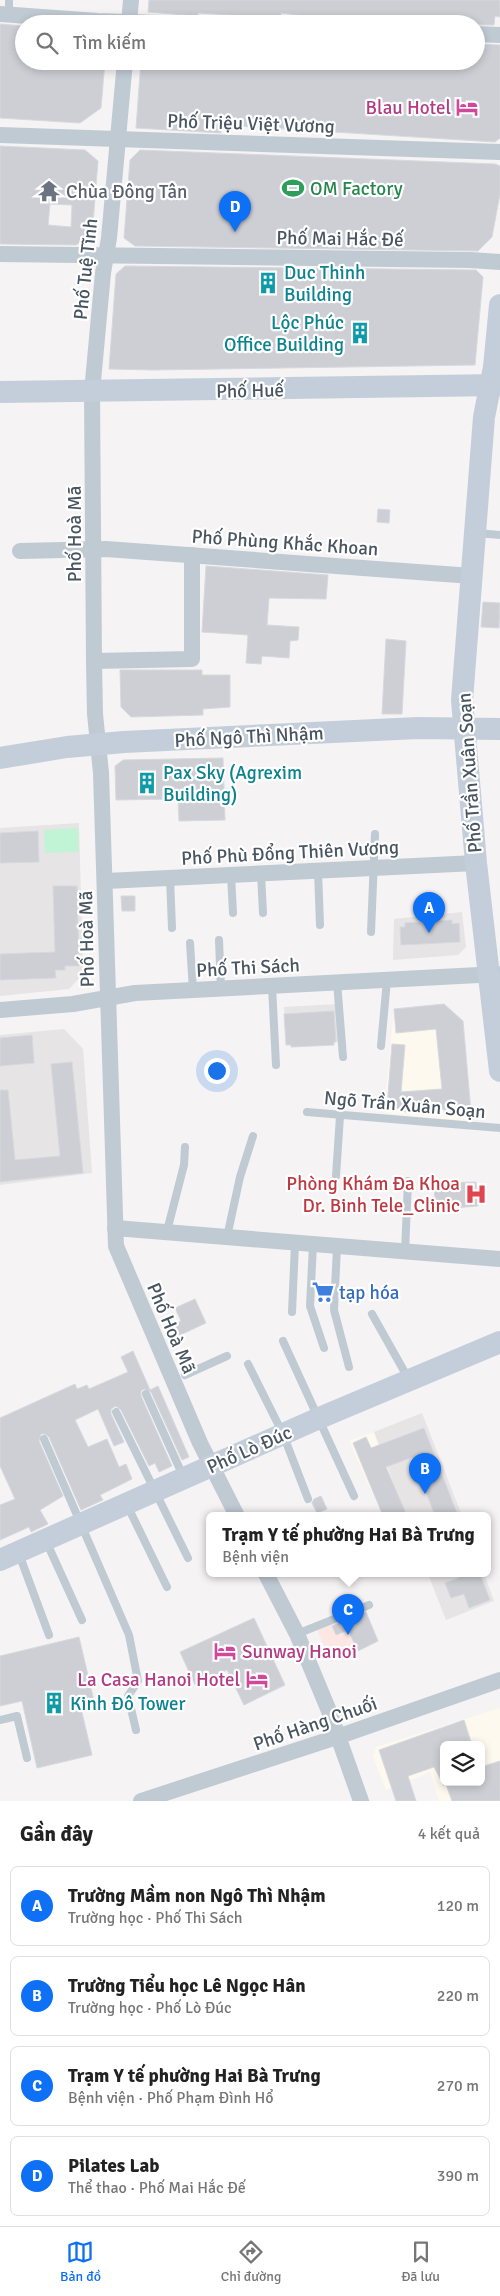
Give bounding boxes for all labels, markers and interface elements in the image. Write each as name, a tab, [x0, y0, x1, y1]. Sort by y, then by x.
search box	[15, 15, 485, 70]
icon: search	[33, 29, 61, 57]
text: Tìm kiếm	[73, 31, 146, 55]
hotel icon: Blau Hotel	[454, 94, 480, 120]
place label: Blau Hotel	[366, 96, 451, 120]
street label: Phố Triệu Việt Vương	[167, 109, 335, 139]
sports icon: OM Factory	[280, 175, 306, 201]
place label: OM Factory	[310, 177, 403, 201]
temple icon: Chùa Đông Tân	[36, 178, 62, 204]
place label: Chùa Đông Tân	[66, 180, 187, 204]
pin: D	[219, 191, 251, 232]
street label: Phố Tuệ Tĩnh	[69, 217, 103, 321]
street label: Phố Mai Hắc Đế	[276, 226, 404, 252]
place label: Duc Thinh Building	[284, 261, 365, 307]
building icon: Duc Thinh Building	[255, 270, 281, 296]
place label: Lộc Phúc Office Building	[224, 311, 344, 357]
building icon: Lộc Phúc Office Building	[347, 320, 373, 346]
street label: Phố Huế	[216, 378, 285, 404]
street label: Phố Hoà Mã	[63, 486, 87, 582]
street label: Phố Phùng Khắc Khoan	[191, 524, 379, 561]
street label: Phố Trần Xuân Soạn	[452, 692, 488, 854]
street label: Phố Ngô Thì Nhậm	[174, 721, 324, 753]
place label: Pax Sky (Agrexim Building)	[163, 761, 302, 807]
building icon: Pax Sky (Agrexim Building)	[134, 770, 160, 796]
street label: Phố Phù Đổng Thiên Vương	[181, 834, 399, 871]
street label: Phố Hoà Mã	[74, 890, 100, 988]
pin: A	[413, 892, 445, 933]
street label: Phố Thi Sách	[196, 953, 300, 983]
your location	[204, 1058, 230, 1084]
street label: Ngõ Trần Xuân Soạn	[323, 1086, 487, 1124]
place label: Phòng Khám Đa Khoa Dr. Binh Tele_Clinic	[286, 1172, 460, 1218]
hospital icon: Phòng Khám Đa Khoa Dr. Binh Tele_Clinic	[463, 1181, 489, 1207]
street label: Phố Hoà Mã	[141, 1279, 201, 1378]
supermarket icon: tạp hóa	[310, 1279, 336, 1305]
place label: tạp hóa	[339, 1281, 399, 1305]
street label: Phố Lò Đúc	[203, 1421, 296, 1479]
pin: B	[409, 1453, 441, 1494]
popup	[206, 1512, 491, 1577]
text: Trạm Y tế phường Hai Bà Trưng	[222, 1523, 475, 1547]
text: Bệnh viện	[222, 1547, 289, 1567]
pin: C	[332, 1594, 364, 1635]
hotel icon: Sunway Hanoi	[212, 1638, 238, 1664]
place label: Sunway Hanoi	[242, 1640, 357, 1664]
hotel icon: La Casa Hanoi Hotel	[244, 1666, 270, 1692]
place label: La Casa Hanoi Hotel	[77, 1668, 240, 1692]
building icon: Kinh Đô Tower	[41, 1690, 67, 1716]
place label: Kinh Đô Tower	[70, 1692, 185, 1716]
street label: Phố Hàng Chuối	[250, 1692, 380, 1756]
map controls	[440, 1741, 485, 1786]
button: layers	[440, 1741, 485, 1786]
text: Gần đây	[20, 1821, 93, 1847]
text: 4 kết quả	[418, 1824, 480, 1844]
text: Trường Mầm non Ngô Thì Nhậm	[68, 1884, 326, 1908]
text: A	[32, 1896, 42, 1916]
text: 120 m	[437, 1896, 479, 1916]
text: Trường học · Phố Thi Sách	[68, 1908, 243, 1928]
text: Trường Tiểu học Lê Ngọc Hân	[68, 1974, 306, 1998]
text: B	[32, 1986, 42, 2006]
text: 220 m	[437, 1986, 479, 2006]
text: Trường học · Phố Lò Đúc	[68, 1998, 232, 2018]
text: Trạm Y tế phường Hai Bà Trưng	[68, 2064, 321, 2088]
text: C	[32, 2076, 42, 2096]
text: 270 m	[437, 2076, 479, 2096]
text: Bệnh viện · Phố Phạm Đình Hổ	[68, 2088, 274, 2108]
text: Pilates Lab	[68, 2154, 159, 2178]
text: D	[32, 2166, 42, 2186]
text: 390 m	[437, 2166, 479, 2186]
text: Thể thao · Phố Mai Hắc Đế	[68, 2178, 246, 2198]
tab: Bản đồ	[60, 2238, 101, 2285]
tab: Chỉ đường	[221, 2238, 281, 2285]
tab: Đã lưu	[401, 2238, 440, 2285]

